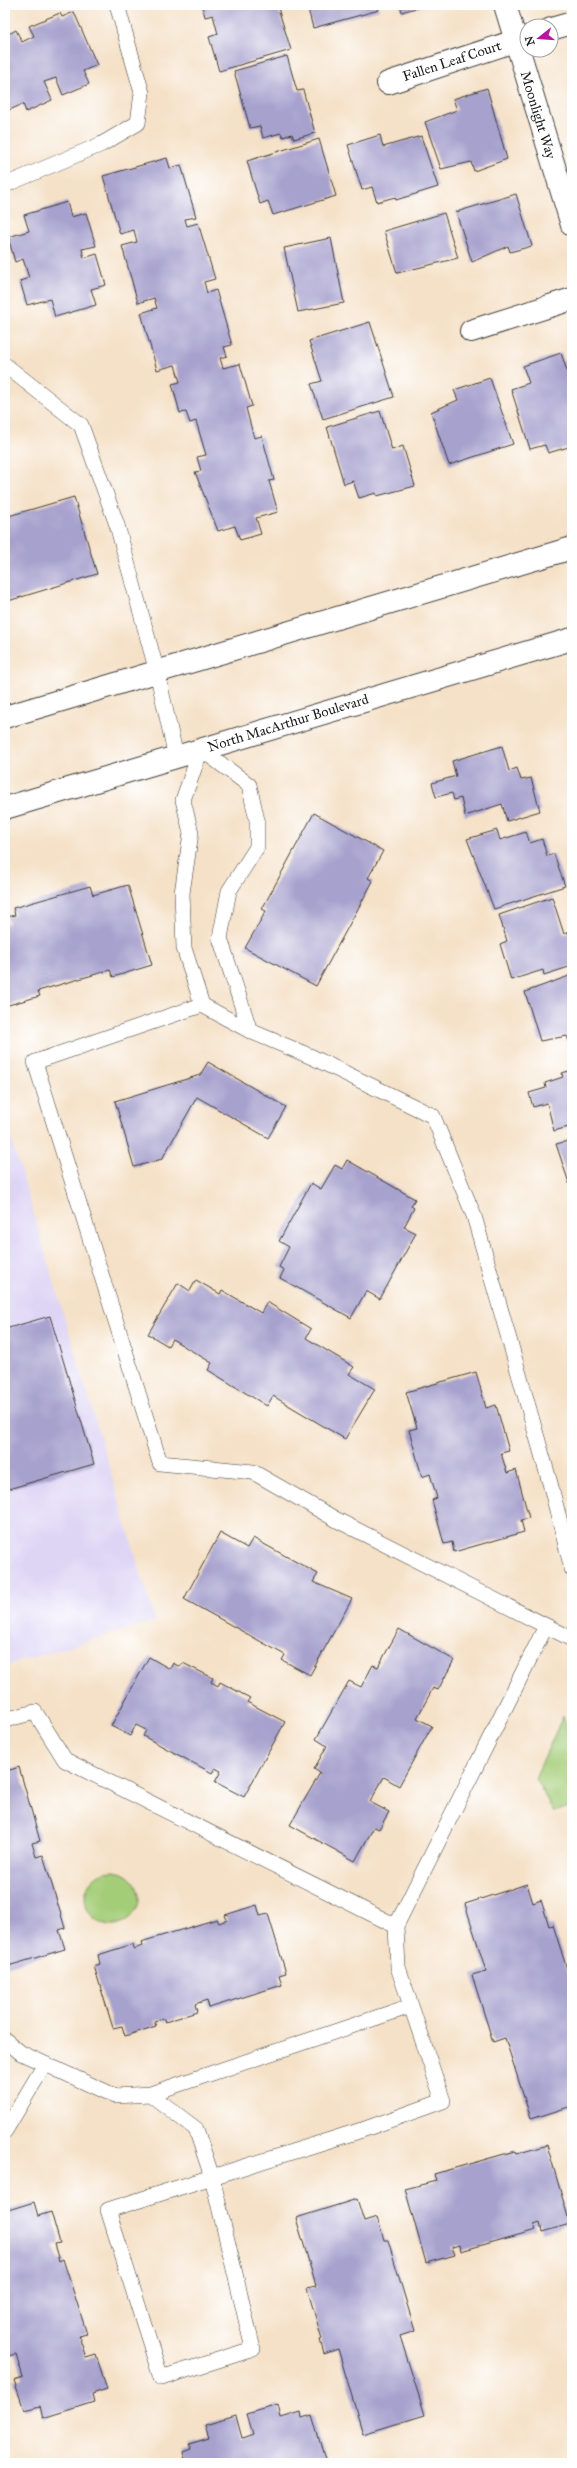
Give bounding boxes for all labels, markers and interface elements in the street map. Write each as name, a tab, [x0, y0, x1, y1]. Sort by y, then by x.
north arrow	[519, 18, 559, 58]
text: N	[522, 34, 537, 47]
street label: Fallen Leaf Court	[400, 37, 504, 85]
street label: Moonlight Way	[517, 69, 560, 161]
street label: North MacArthur Boulevard	[205, 690, 371, 756]

